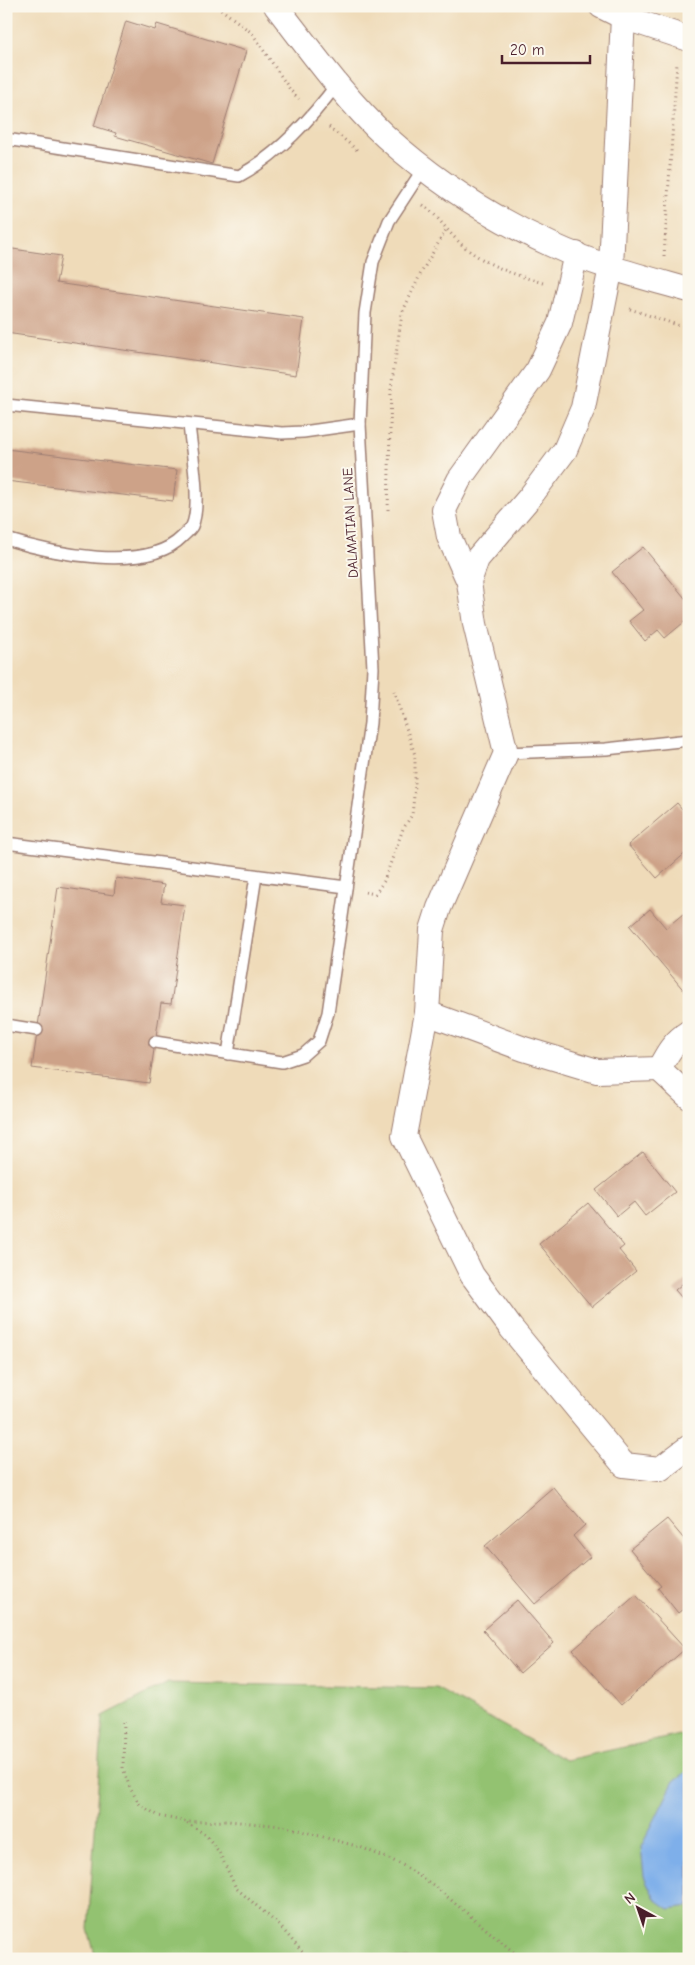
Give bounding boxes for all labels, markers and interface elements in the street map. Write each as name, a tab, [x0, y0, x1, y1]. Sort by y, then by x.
scale bar	[502, 32, 590, 64]
text: 20 m	[510, 41, 544, 59]
street label: DALMATIAN LANE	[339, 467, 362, 579]
north arrow	[612, 1882, 662, 1932]
text: N	[621, 1889, 639, 1908]

